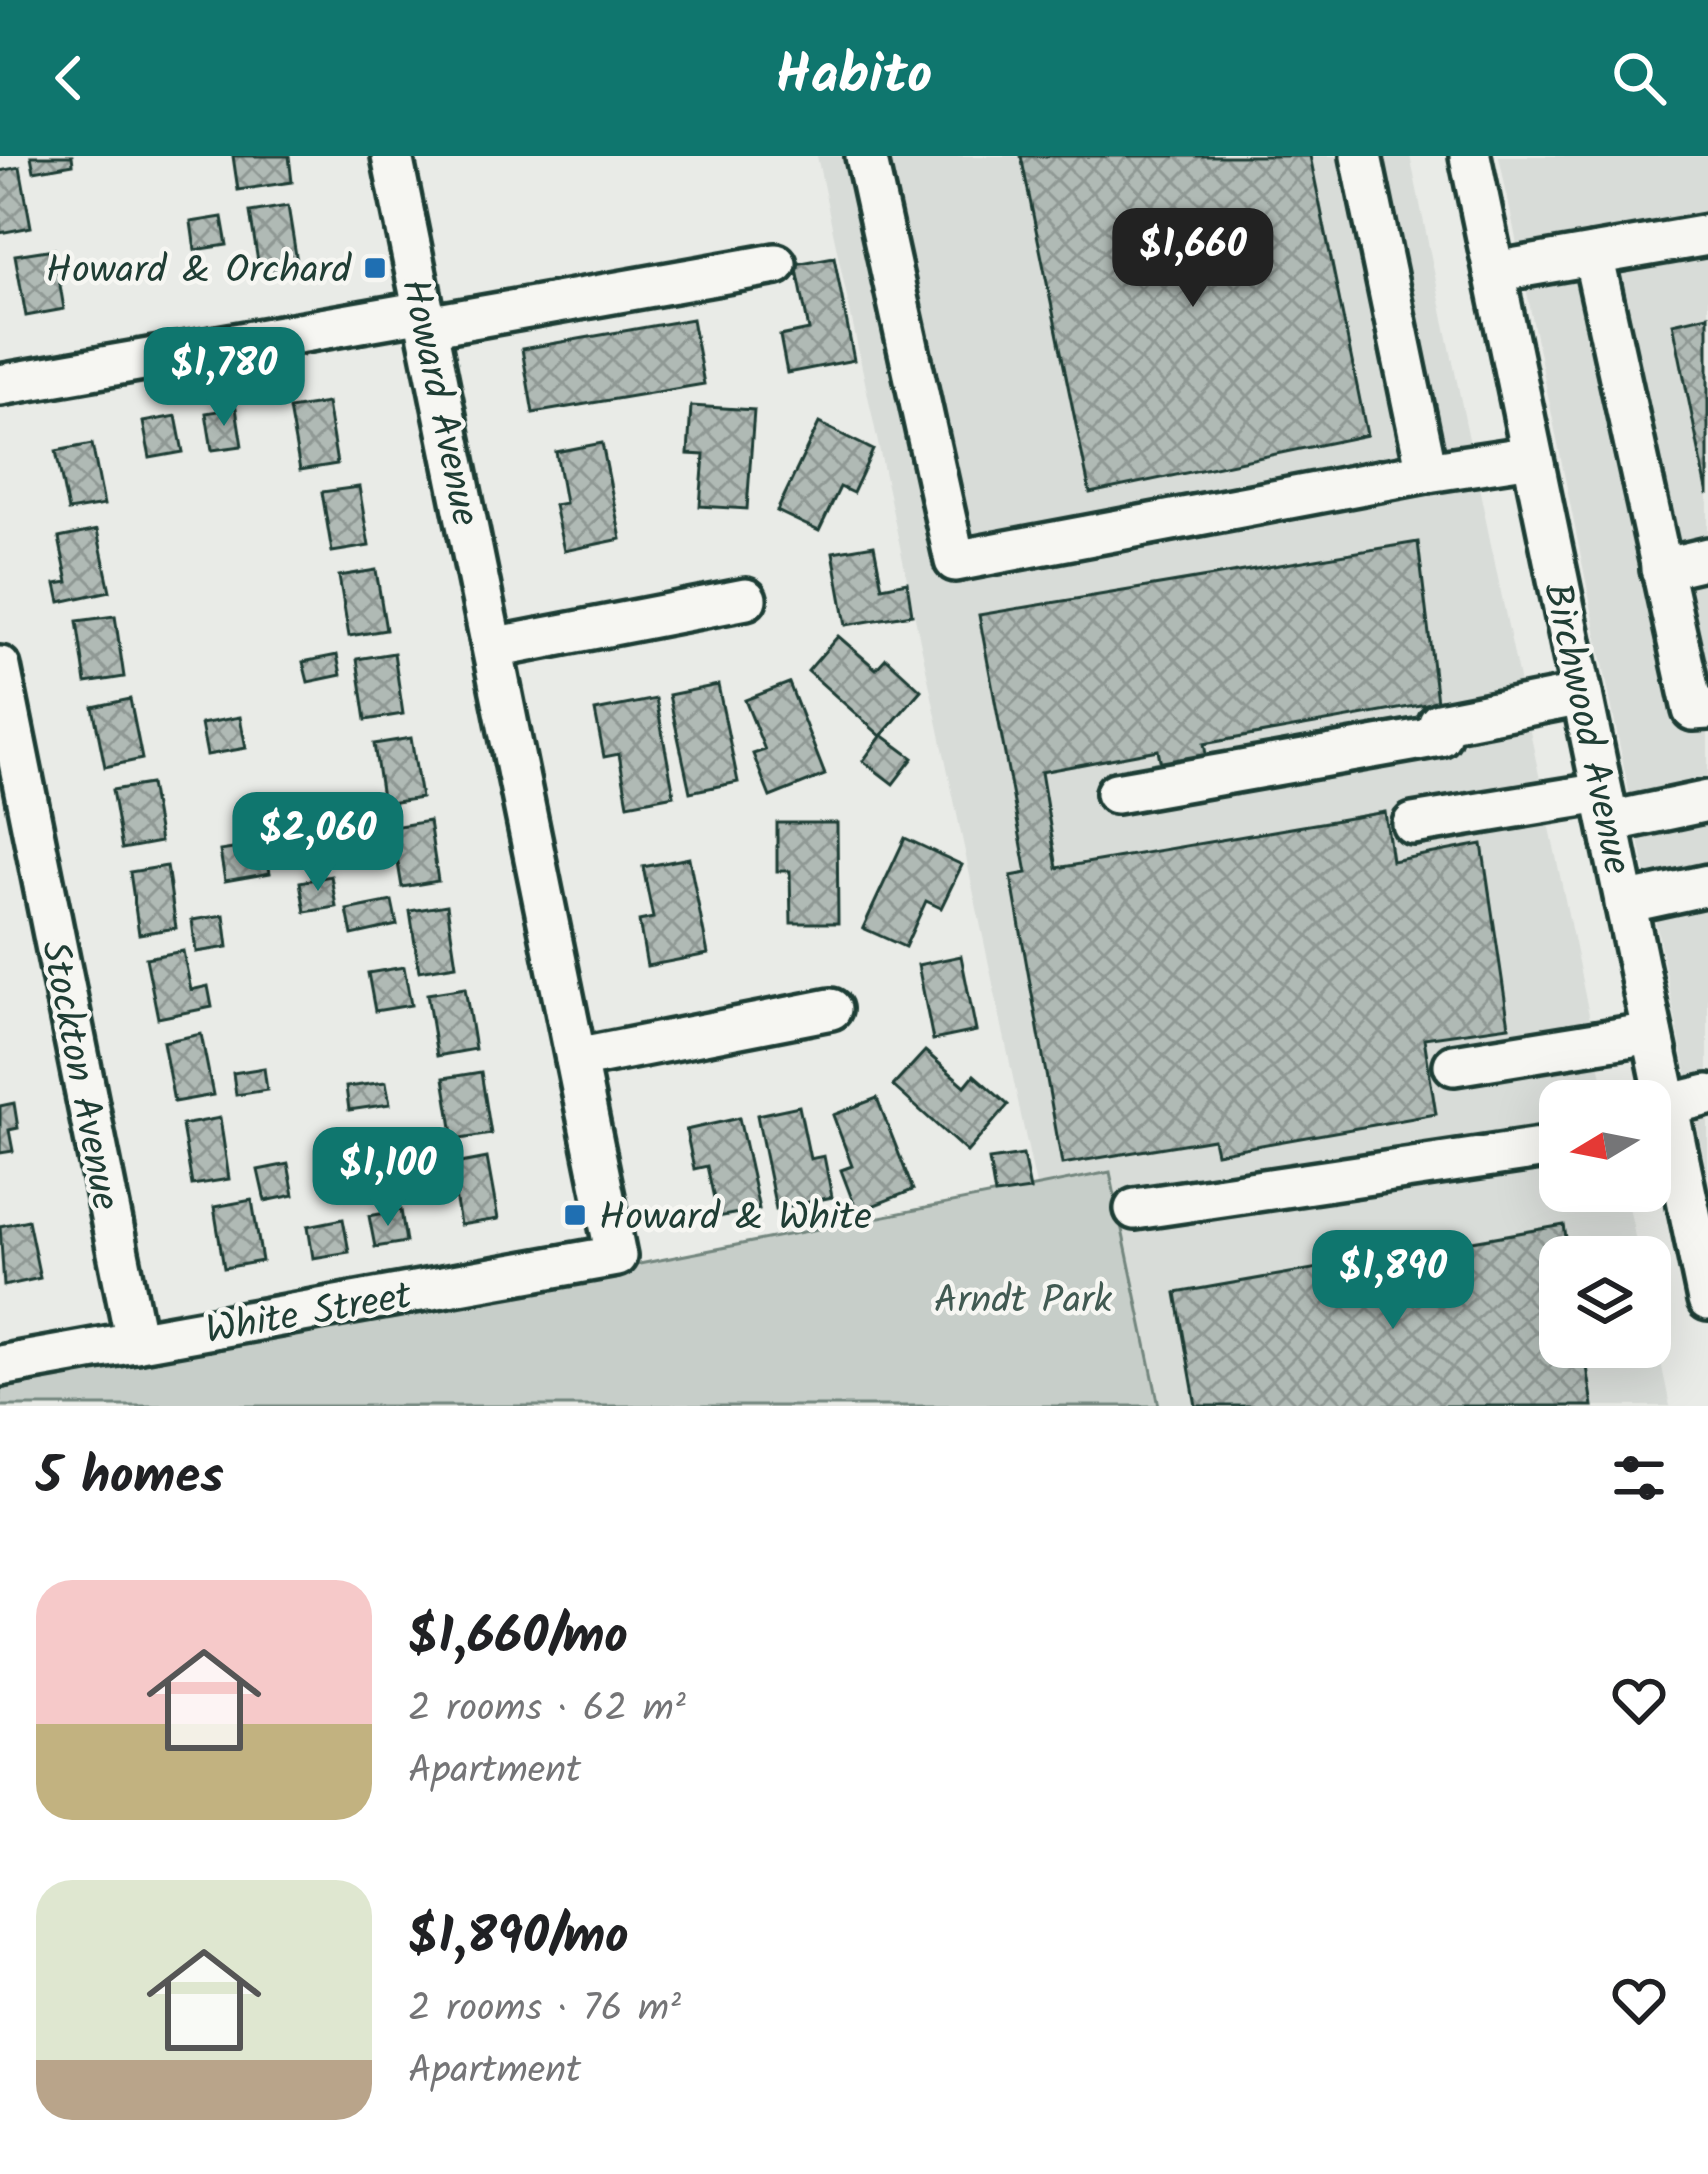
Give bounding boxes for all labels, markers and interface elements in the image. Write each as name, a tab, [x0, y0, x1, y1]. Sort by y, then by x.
text: Habito	[776, 35, 932, 121]
icon: back	[36, 45, 102, 111]
icon: search	[1606, 45, 1672, 111]
pin: $1,660	[1095, 208, 1291, 310]
text: $1,660	[1139, 216, 1247, 278]
place label: Howard & Orchard	[46, 241, 353, 303]
marker: Howard & Orchard	[362, 255, 388, 281]
street label: Howard Avenue	[382, 274, 495, 532]
pin: $1,780	[126, 327, 322, 429]
text: $1,780	[171, 335, 277, 397]
street label: Birchwood Avenue	[1524, 577, 1646, 880]
pin: $2,060	[220, 792, 416, 894]
text: $2,060	[259, 800, 377, 862]
street label: Stockton Avenue	[22, 936, 135, 1216]
north arrow	[1539, 1080, 1671, 1212]
map controls	[1539, 1080, 1671, 1368]
pin: $1,100	[290, 1127, 486, 1229]
text: $1,100	[340, 1135, 436, 1197]
place label: Howard & White	[599, 1188, 872, 1250]
marker: Howard & White	[562, 1202, 588, 1228]
pin: $1,890	[1295, 1230, 1491, 1332]
button: layers	[1539, 1236, 1671, 1368]
text: $1,890	[1339, 1238, 1447, 1300]
street label: White Street	[201, 1266, 417, 1364]
park label: Arndt Park	[934, 1271, 1113, 1333]
text: 5 homes	[36, 1438, 224, 1519]
icon: filters	[1606, 1445, 1672, 1511]
text: $1,660/mo	[408, 1598, 628, 1679]
icon: home	[132, 1628, 276, 1772]
icon: heart	[1606, 1667, 1672, 1733]
text: 2 rooms · 62 m²	[408, 1679, 686, 1741]
text: Apartment	[408, 1741, 581, 1803]
text: $1,890/mo	[408, 1898, 628, 1979]
icon: home	[132, 1928, 276, 2072]
icon: heart	[1606, 1967, 1672, 2033]
text: 2 rooms · 76 m²	[408, 1979, 681, 2041]
text: Apartment	[408, 2041, 581, 2103]

